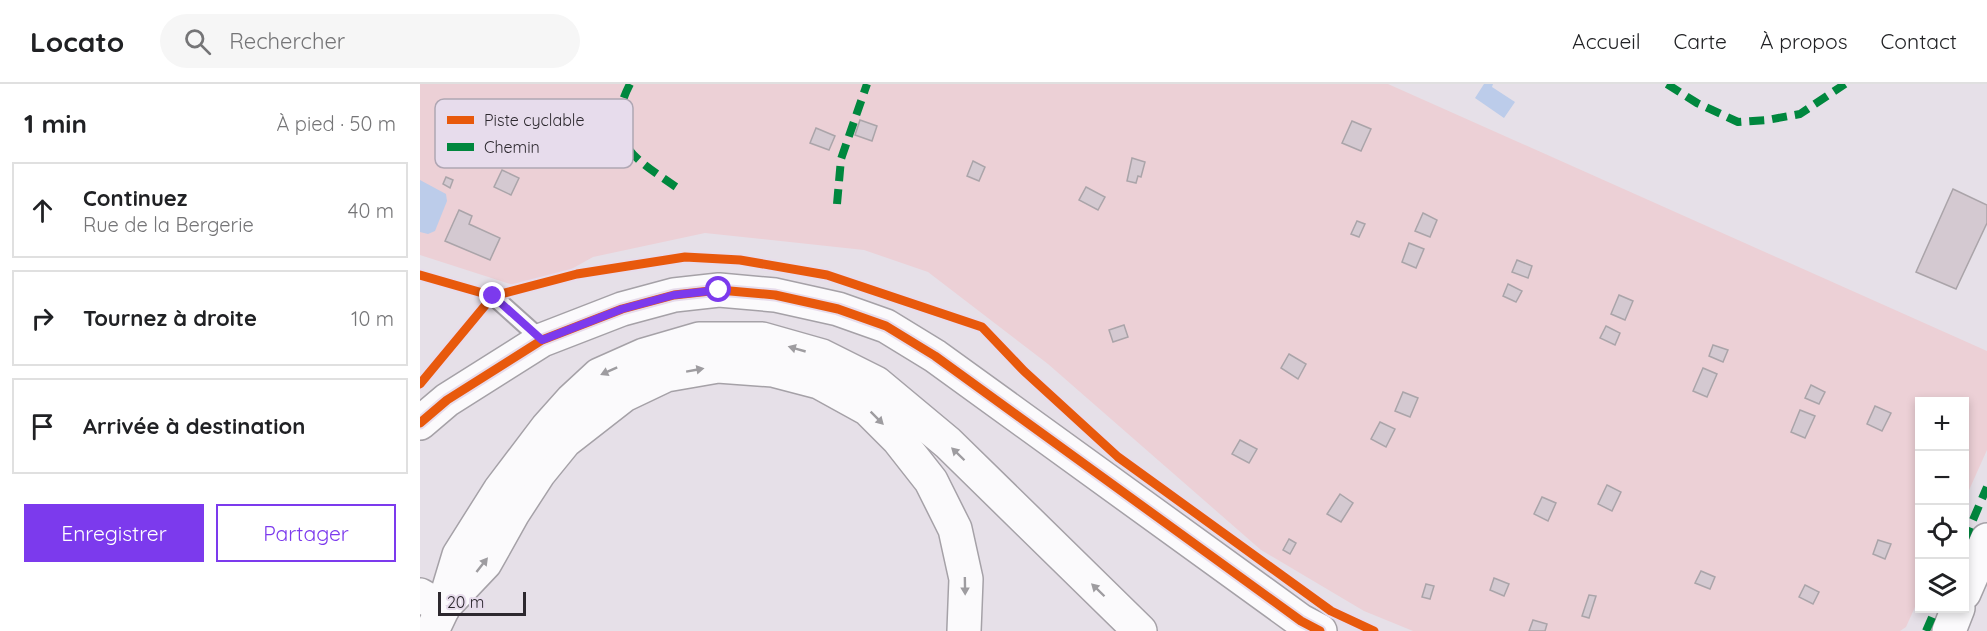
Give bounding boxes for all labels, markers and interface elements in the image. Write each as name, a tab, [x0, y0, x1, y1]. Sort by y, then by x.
search box	[160, 14, 580, 68]
text: Locato	[30, 24, 124, 59]
icon: search	[181, 25, 214, 58]
text: Rechercher	[229, 27, 345, 55]
text: Accueil	[1572, 28, 1641, 54]
text: Carte	[1674, 28, 1727, 54]
text: À propos	[1760, 28, 1848, 54]
text: Contact	[1881, 28, 1957, 54]
legend	[435, 99, 633, 168]
text: 1 min	[24, 107, 87, 140]
text: Piste cyclable	[484, 110, 584, 130]
text: À pied · 50 m	[276, 111, 396, 136]
text: Chemin	[484, 137, 540, 157]
text: Continuez	[83, 184, 187, 212]
icon: ahead	[26, 194, 59, 227]
text: 40 m	[348, 198, 394, 223]
text: Rue de la Bergerie	[83, 212, 254, 237]
route start	[705, 276, 731, 302]
route end	[479, 282, 505, 308]
icon: right	[26, 302, 59, 335]
text: Tournez à droite	[83, 304, 257, 332]
text: 10 m	[351, 306, 394, 331]
one-way arrow	[788, 344, 806, 353]
one-way arrow	[685, 365, 704, 374]
one-way arrow	[600, 367, 618, 376]
map controls	[1915, 397, 1969, 613]
button: +	[1915, 397, 1969, 451]
icon: arrive	[26, 410, 59, 443]
one-way arrow	[869, 411, 884, 425]
text: Arrivée à destination	[83, 412, 305, 440]
one-way arrow	[952, 447, 966, 461]
button: −	[1915, 451, 1969, 505]
button: Enregistrer	[24, 504, 204, 562]
button: Partager	[216, 504, 396, 562]
button: locate	[1915, 505, 1969, 559]
one-way arrow	[476, 557, 489, 573]
button: layers	[1915, 559, 1969, 613]
one-way arrow	[961, 577, 970, 596]
one-way arrow	[1090, 583, 1105, 597]
scale bar	[438, 589, 526, 616]
text: 20 m	[447, 592, 484, 612]

